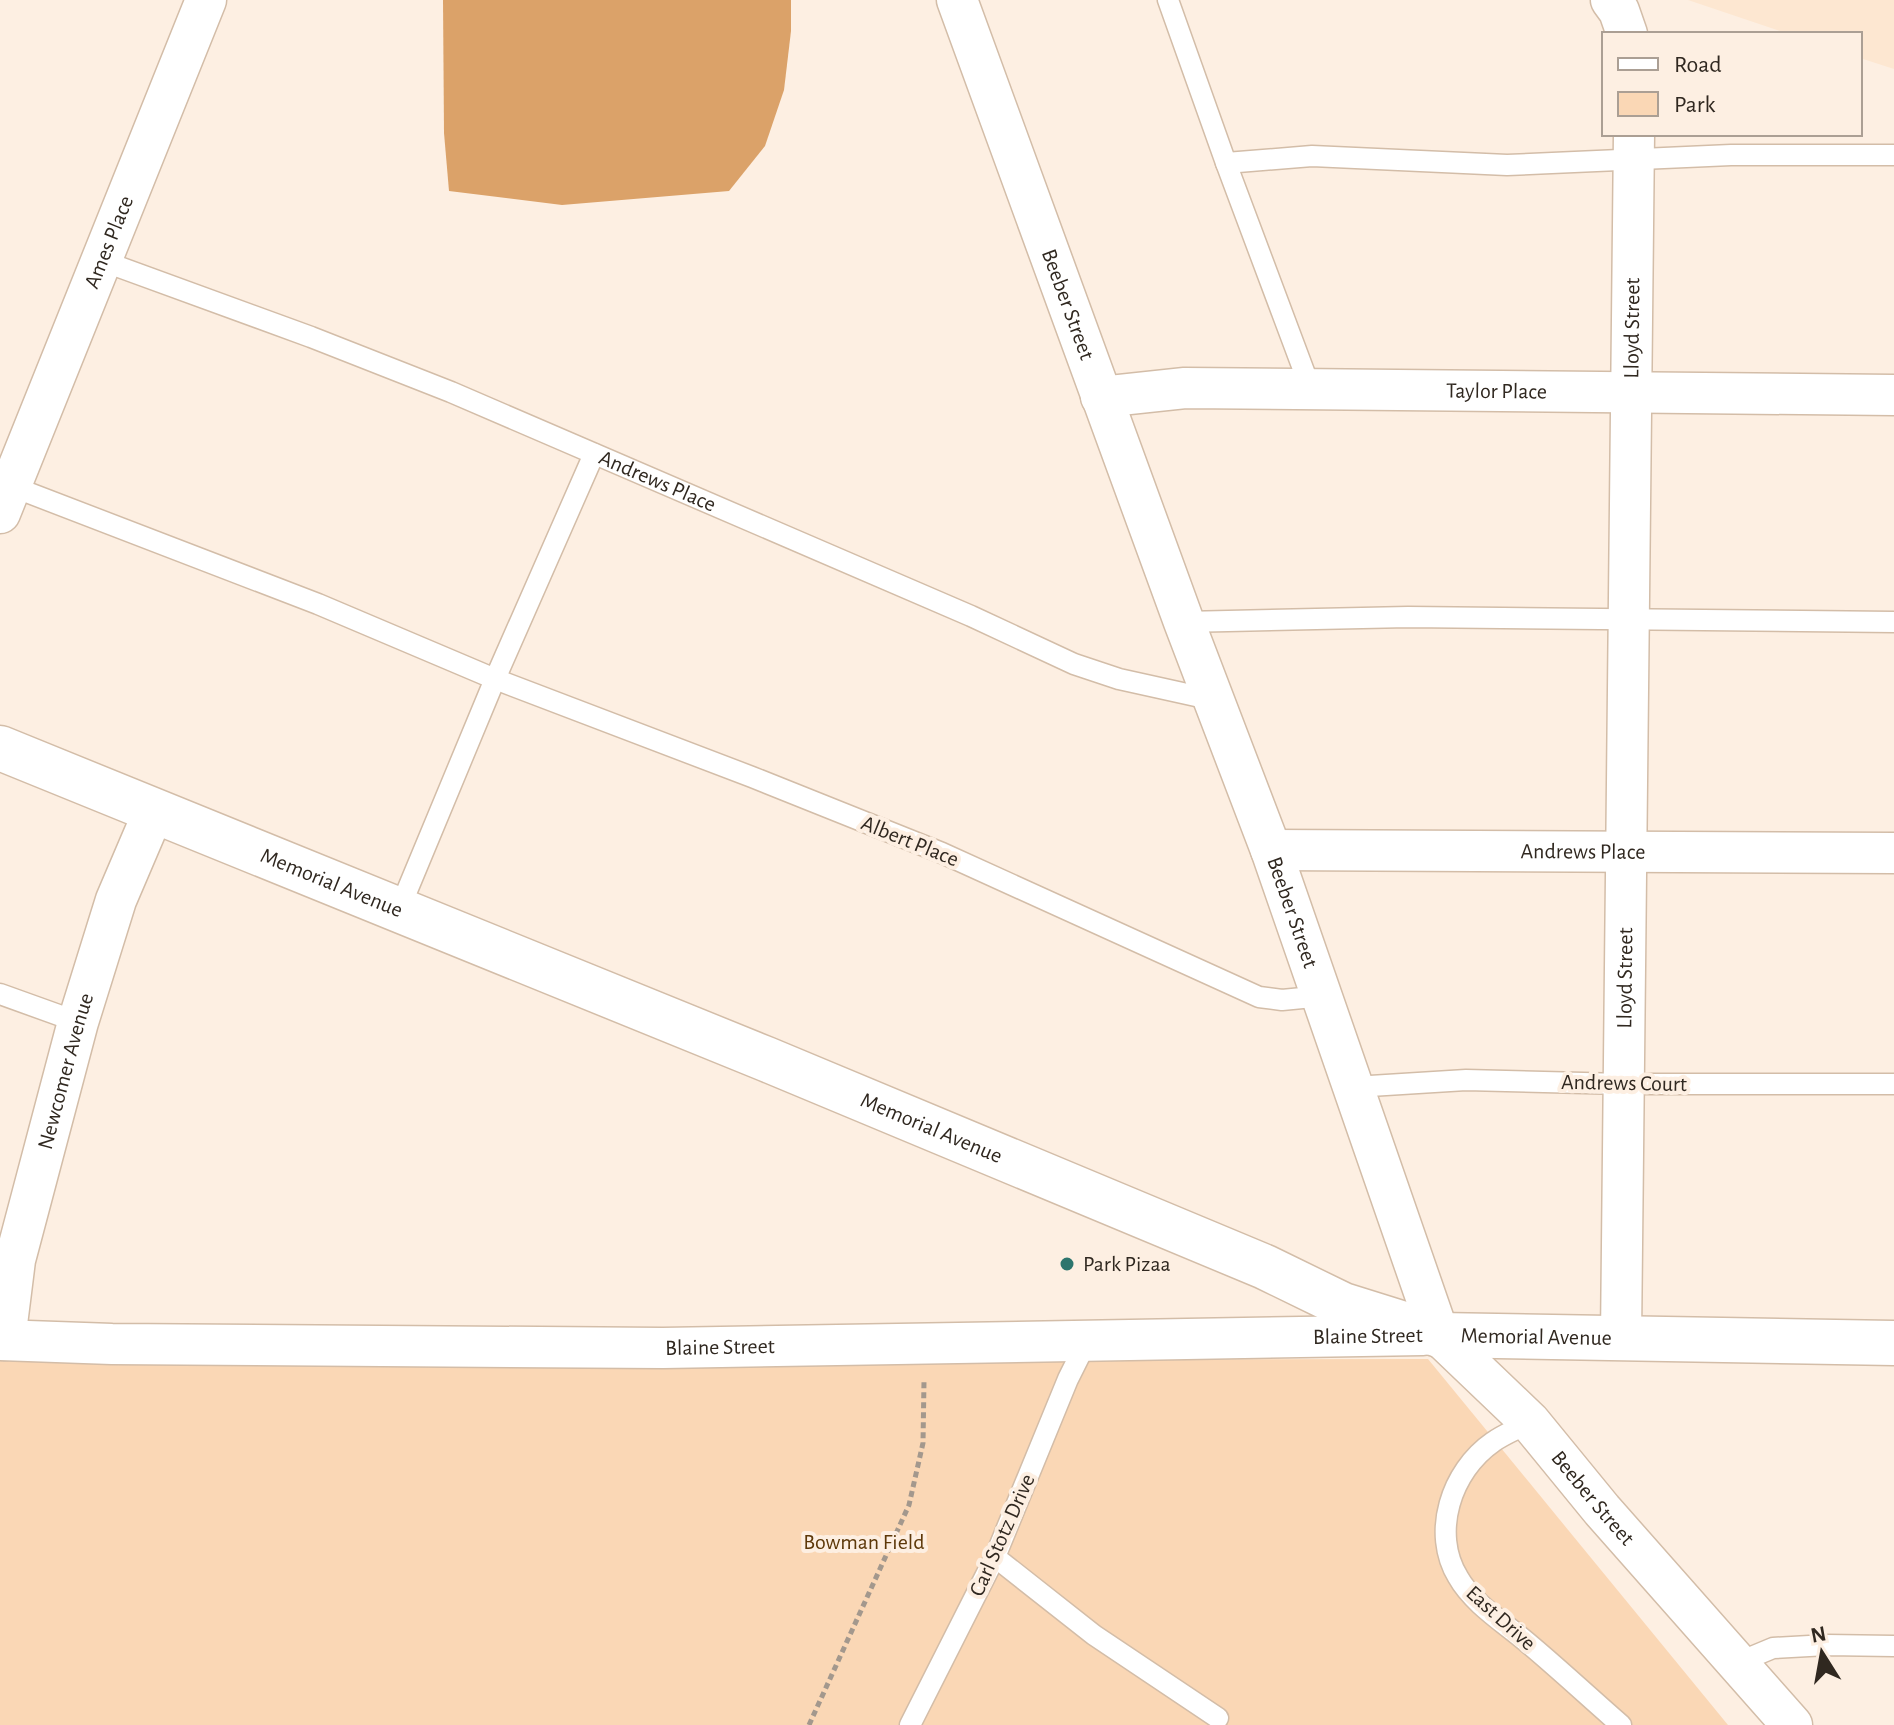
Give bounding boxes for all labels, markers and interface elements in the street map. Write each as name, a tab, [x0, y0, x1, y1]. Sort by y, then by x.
legend	[1602, 32, 1862, 136]
text: Road	[1674, 53, 1722, 77]
text: Park	[1674, 93, 1715, 117]
street label: Ames Place	[80, 193, 137, 291]
street label: Beeber Street	[1038, 246, 1098, 363]
street label: Lloyd Street	[1620, 277, 1643, 379]
street label: Taylor Place	[1446, 380, 1547, 403]
street label: Andrews Place	[596, 446, 719, 516]
street label: Albert Place	[858, 812, 962, 870]
street label: Andrews Place	[1521, 840, 1645, 863]
street label: Memorial Avenue	[258, 844, 406, 921]
street label: Beeber Street	[1263, 854, 1322, 971]
street label: Lloyd Street	[1613, 927, 1636, 1029]
street label: Newcomer Avenue	[34, 990, 97, 1152]
street label: Andrews Court	[1561, 1071, 1687, 1095]
street label: Memorial Avenue	[857, 1089, 1005, 1167]
place label: Park Pizaa	[1083, 1253, 1171, 1275]
marker: Park Pizaa	[1058, 1255, 1076, 1273]
street label: Blaine Street	[1313, 1324, 1423, 1348]
street label: Memorial Avenue	[1461, 1324, 1612, 1349]
street label: Blaine Street	[665, 1335, 775, 1359]
street label: Beeber Street	[1547, 1447, 1639, 1549]
street label: Carl Stotz Drive	[965, 1471, 1039, 1599]
park label: Bowman Field	[803, 1531, 925, 1553]
street label: East Drive	[1462, 1581, 1540, 1655]
north arrow	[1782, 1613, 1862, 1693]
text: N	[1809, 1622, 1828, 1647]

